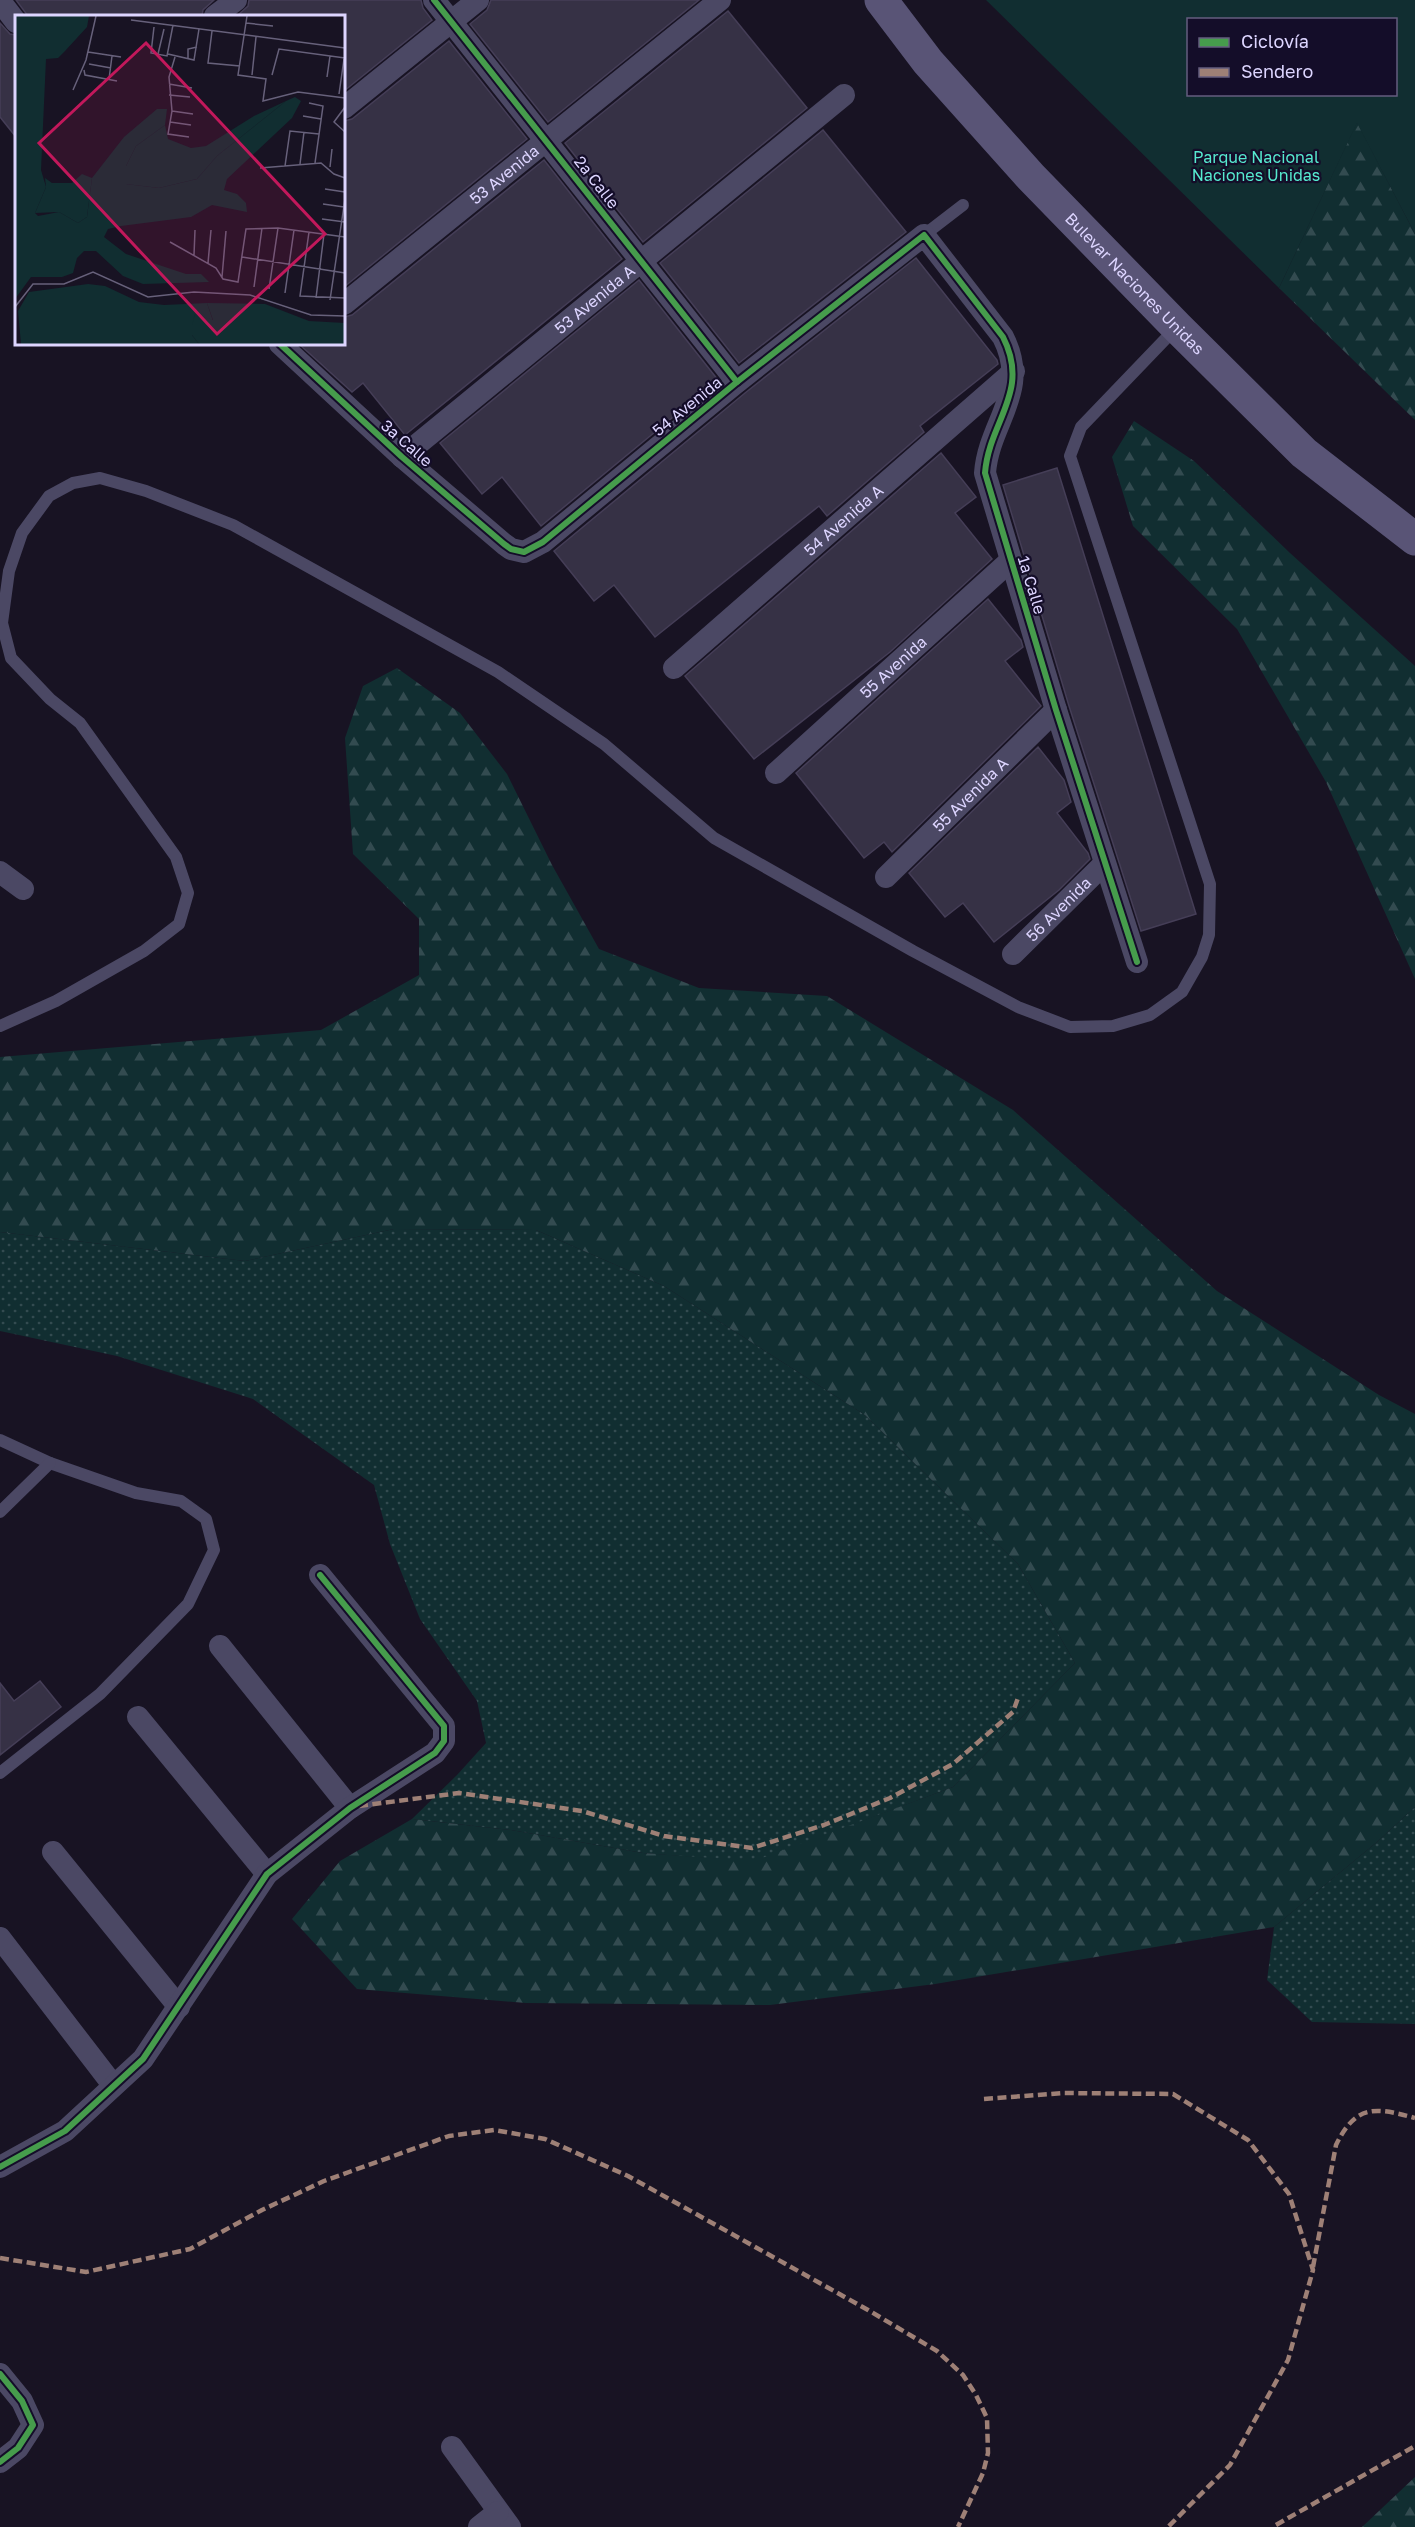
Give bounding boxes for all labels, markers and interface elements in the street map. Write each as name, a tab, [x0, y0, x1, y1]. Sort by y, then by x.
inset map	[15, 15, 345, 345]
legend	[1187, 18, 1397, 96]
text: Ciclovía	[1241, 30, 1309, 52]
text: Sendero	[1241, 60, 1313, 82]
street label: 53 Avenida	[465, 140, 543, 208]
park label: Parque Nacional Naciones Unidas	[1192, 147, 1320, 185]
street label: 2a Calle	[570, 152, 624, 212]
street label: Bulevar Naciones Unidas	[1061, 208, 1209, 359]
street label: 53 Avenida A	[550, 260, 639, 338]
street label: 54 Avenida	[648, 372, 726, 440]
street label: 3a Calle	[377, 415, 437, 471]
street label: 54 Avenida A	[800, 480, 887, 560]
street label: 1a Calle	[1014, 553, 1050, 617]
street label: 55 Avenida	[856, 632, 931, 702]
street label: 55 Avenida A	[928, 753, 1012, 836]
street label: 56 Avenida	[1022, 872, 1095, 946]

